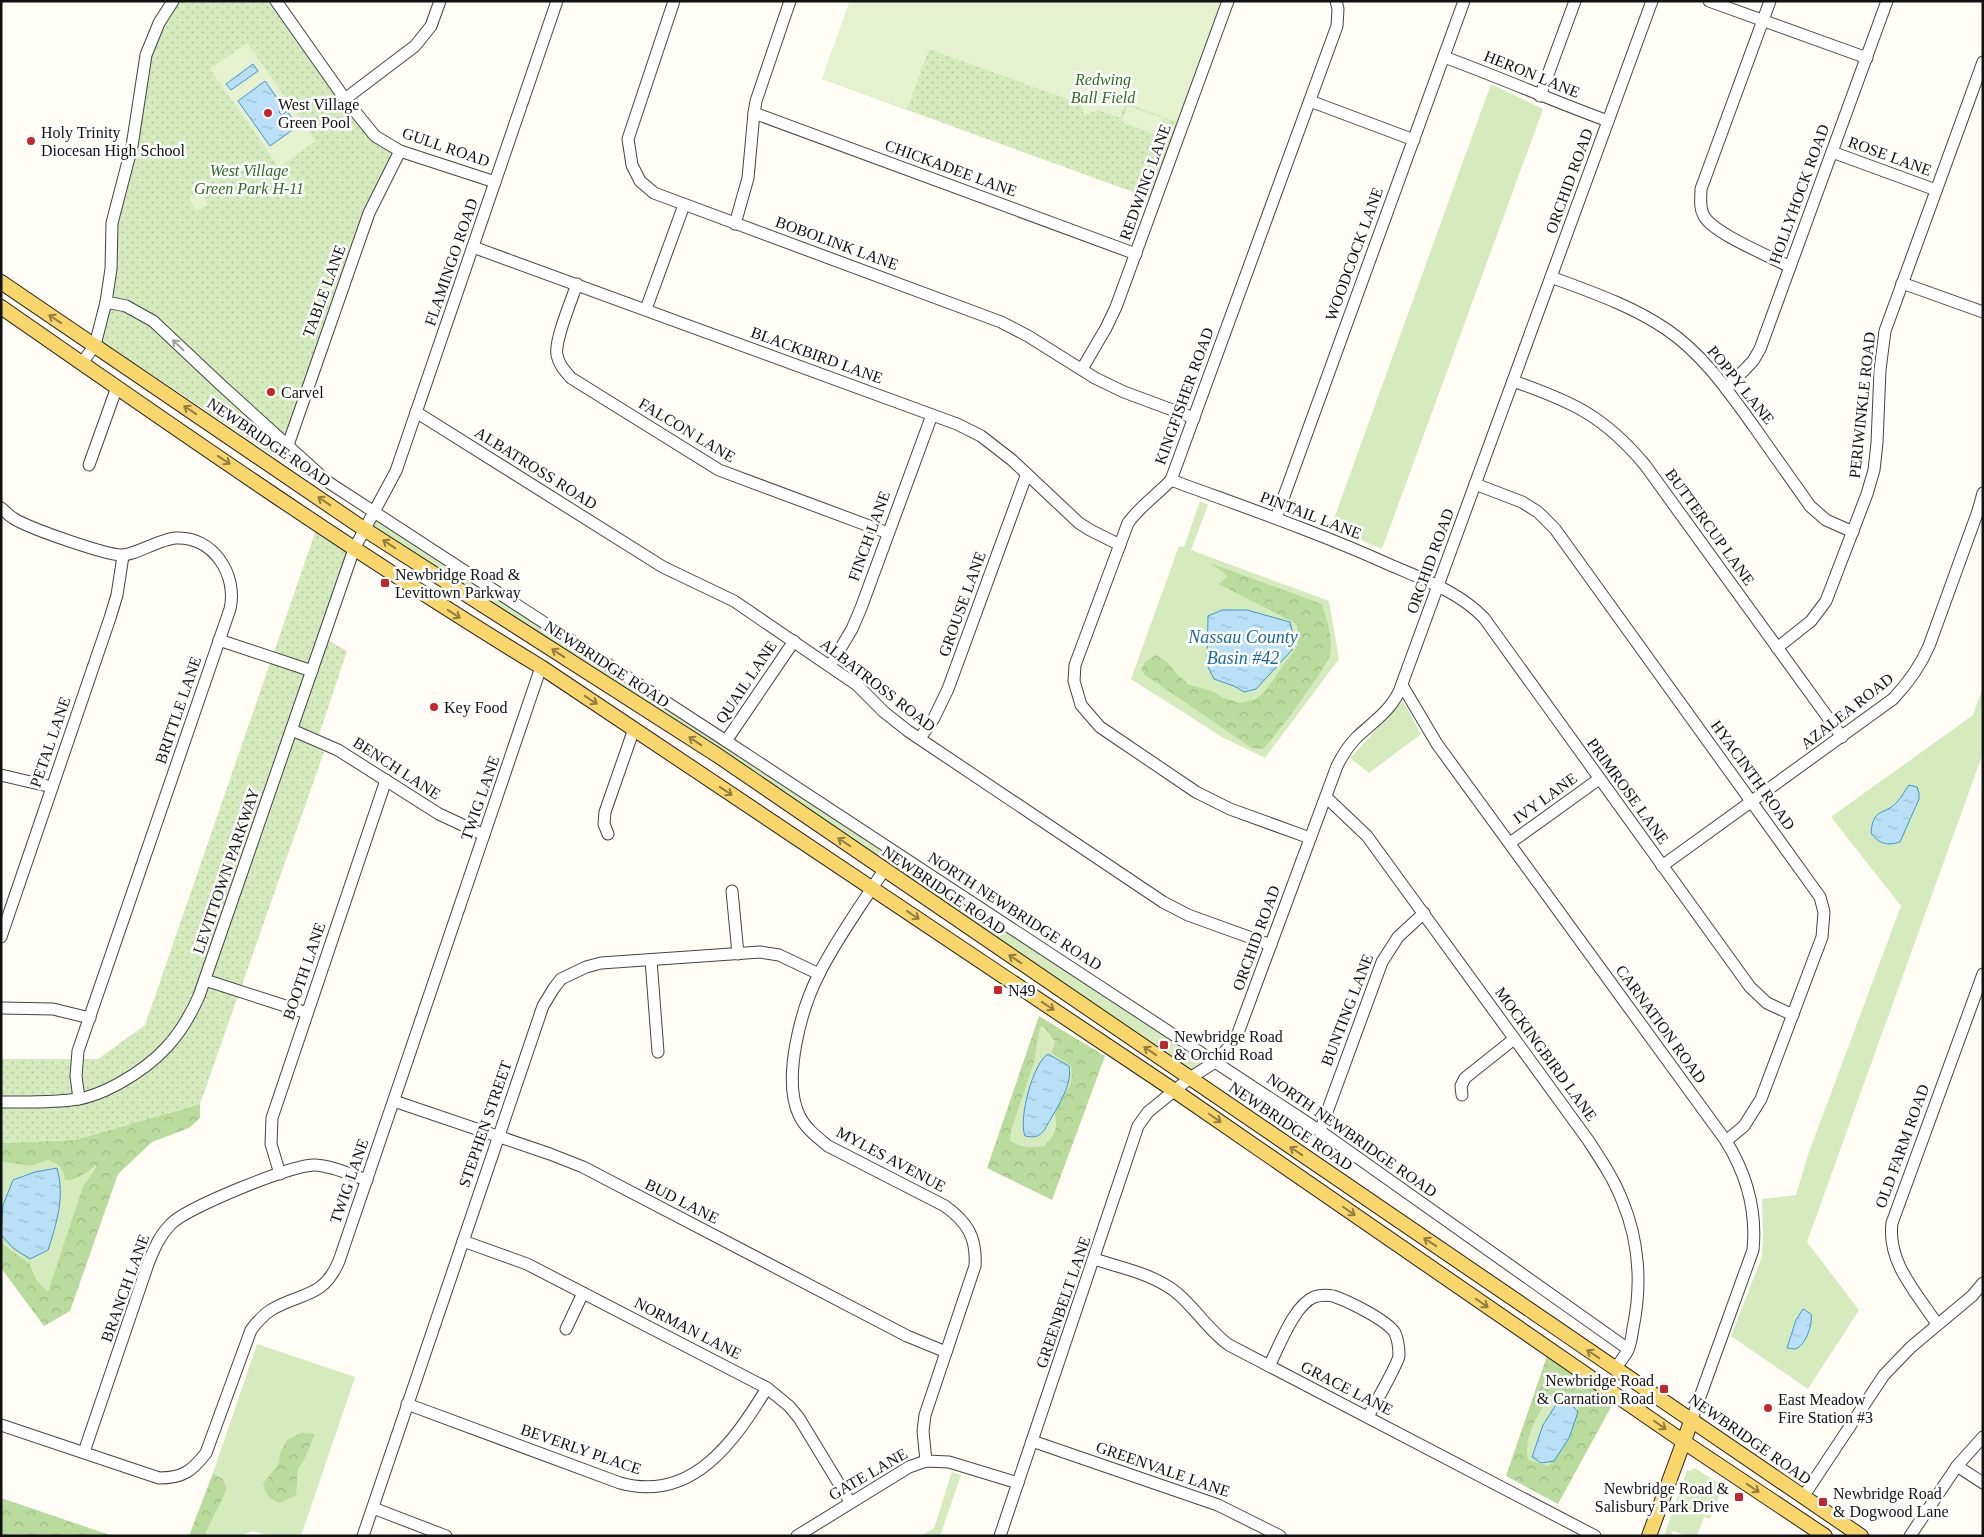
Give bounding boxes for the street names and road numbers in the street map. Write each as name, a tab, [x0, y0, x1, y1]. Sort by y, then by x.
street label: HERON LANE	[1482, 47, 1582, 101]
street label: REDWING LANE	[1116, 122, 1174, 242]
street label: HOLLYHOCK ROAD	[1766, 122, 1832, 266]
street label: GULL ROAD	[400, 124, 492, 170]
street label: ORCHID ROAD	[1542, 126, 1596, 236]
street label: ROSE LANE	[1846, 133, 1934, 179]
street label: CHICKADEE LANE	[883, 136, 1019, 200]
street label: WOODCOCK LANE	[1322, 185, 1386, 323]
street label: FLAMINGO ROAD	[421, 196, 481, 328]
street label: BOBOLINK LANE	[773, 213, 901, 273]
street label: TABLE LANE	[299, 243, 349, 339]
street label: BLACKBIRD LANE	[749, 323, 885, 387]
street label: KINGFISHER ROAD	[1151, 325, 1217, 467]
street label: PERIWINKLE ROAD	[1846, 331, 1878, 479]
street label: POPPY LANE	[1704, 342, 1778, 428]
street label: NEWBRIDGE ROAD	[204, 394, 334, 490]
street label: FALCON LANE	[636, 395, 738, 465]
street label: ALBATROSS ROAD	[472, 423, 600, 513]
street label: BUTTERCUP LANE	[1662, 466, 1758, 588]
street label: PINTAIL LANE	[1258, 488, 1364, 542]
street label: FINCH LANE	[845, 489, 893, 583]
street label: ORCHID ROAD	[1403, 506, 1457, 616]
street label: GROUSE LANE	[935, 549, 989, 659]
street label: NEWBRIDGE ROAD	[541, 617, 673, 711]
street label: ALBATROSS ROAD	[817, 635, 939, 735]
street label: QUAIL LANE	[712, 638, 780, 726]
street label: BRITTLE LANE	[152, 654, 204, 766]
street label: AZALEA ROAD	[1797, 670, 1897, 752]
street label: PETAL LANE	[27, 695, 73, 789]
street label: HYACINTH ROAD	[1708, 717, 1798, 833]
street label: BENCH LANE	[350, 733, 444, 803]
street label: PRIMROSE LANE	[1584, 735, 1672, 847]
street label: TWIG LANE	[458, 753, 502, 843]
street label: IVY LANE	[1510, 769, 1580, 827]
street label: LEVITTOWN PARKWAY	[190, 786, 263, 956]
street label: NEWBRIDGE ROAD	[879, 842, 1009, 938]
street label: NORTH NEWBRIDGE ROAD	[925, 848, 1105, 974]
street label: ORCHID ROAD	[1229, 883, 1283, 993]
street label: BOOTH LANE	[279, 920, 329, 1022]
street label: BUNTING LANE	[1318, 952, 1376, 1068]
street label: CARNATION ROAD	[1612, 962, 1710, 1086]
street label: MOCKINGBIRD LANE	[1492, 984, 1600, 1124]
street label: STEPHEN STREET	[455, 1058, 515, 1190]
street label: NORTH NEWBRIDGE ROAD	[1264, 1070, 1440, 1200]
street label: NEWBRIDGE ROAD	[1226, 1078, 1356, 1174]
street label: OLD FARM ROAD	[1872, 1082, 1932, 1210]
street label: MYLES AVENUE	[834, 1123, 948, 1195]
street label: TWIG LANE	[327, 1136, 371, 1226]
street label: BUD LANE	[642, 1175, 722, 1227]
street label: BRANCH LANE	[98, 1232, 152, 1344]
street label: GREENBELT LANE	[1032, 1234, 1094, 1370]
street label: NORMAN LANE	[632, 1294, 744, 1362]
street label: GRACE LANE	[1298, 1358, 1396, 1418]
street label: NEWBRIDGE ROAD	[1686, 1390, 1814, 1488]
street label: BEVERLY PLACE	[519, 1420, 643, 1478]
street label: GREENVALE LANE	[1094, 1438, 1232, 1500]
street label: GATE LANE	[826, 1445, 910, 1503]

